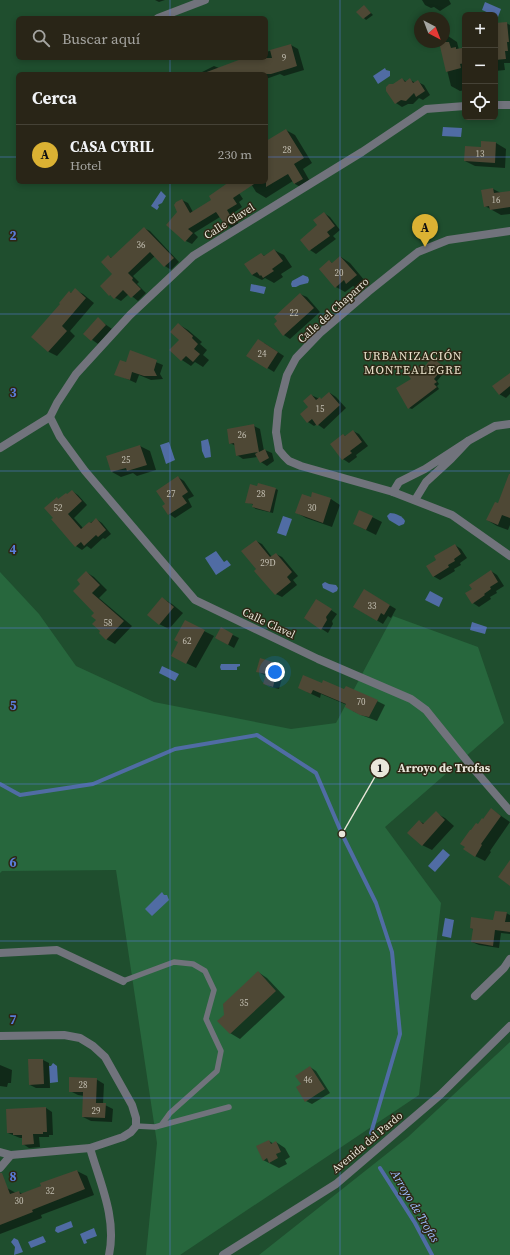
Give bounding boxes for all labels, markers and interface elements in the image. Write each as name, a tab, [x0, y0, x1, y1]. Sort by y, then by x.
north arrow	[414, 12, 450, 48]
map controls	[462, 12, 498, 120]
button: +	[462, 12, 498, 48]
search box	[16, 16, 268, 60]
icon: search	[30, 27, 52, 49]
text: Buscar aquí	[62, 28, 140, 49]
button: −	[462, 48, 498, 84]
house number: 9	[282, 52, 287, 64]
button: locate	[462, 84, 498, 120]
text: Cerca	[32, 86, 77, 110]
text: CASA CYRIL	[70, 136, 154, 157]
house number: 28	[282, 144, 292, 156]
text: A	[41, 146, 49, 163]
text: 230 m	[218, 146, 252, 163]
house number: 13	[475, 148, 485, 160]
text: Hotel	[70, 157, 102, 174]
house number: 16	[491, 194, 501, 206]
street label: Calle Clavel	[201, 200, 257, 243]
pin: A	[412, 214, 438, 247]
text: 2	[9, 227, 17, 244]
house number: 36	[136, 239, 146, 251]
house number: 20	[334, 267, 344, 279]
street label: Calle del Chaparro	[295, 274, 372, 346]
house number: 22	[289, 307, 299, 319]
house number: 24	[257, 348, 267, 360]
district label: URBANIZACIÓN MONTEALEGRE	[363, 348, 463, 378]
text: 3	[9, 384, 17, 401]
house number: 15	[315, 403, 325, 415]
house number: 26	[237, 429, 247, 441]
house number: 25	[121, 454, 131, 466]
house number: 27	[166, 488, 176, 500]
house number: 28	[256, 488, 266, 500]
house number: 52	[53, 502, 63, 514]
house number: 30	[307, 502, 317, 514]
text: 4	[9, 541, 17, 558]
house number: 29D	[260, 557, 276, 569]
house number: 33	[367, 600, 377, 612]
street label: Calle Clavel	[240, 605, 298, 642]
house number: 58	[103, 617, 113, 629]
house number: 62	[182, 635, 192, 647]
your location	[265, 662, 285, 682]
house number: 70	[356, 696, 366, 708]
text: 5	[9, 697, 17, 714]
callout: Arroyo de Trofas	[370, 756, 498, 780]
text: 1	[377, 760, 383, 776]
text: Arroyo de Trofas	[398, 760, 491, 776]
text: 6	[9, 854, 17, 871]
house number: 35	[239, 997, 249, 1009]
text: 7	[9, 1011, 17, 1028]
house number: 46	[303, 1074, 313, 1086]
house number: 28	[78, 1079, 88, 1091]
house number: 29	[91, 1105, 101, 1117]
street label: Avenida del Pardo	[329, 1108, 406, 1176]
water label: Arroyo de Trofas	[387, 1166, 443, 1246]
text: 8	[9, 1168, 17, 1185]
house number: 32	[45, 1185, 55, 1197]
house number: 30	[14, 1195, 24, 1207]

